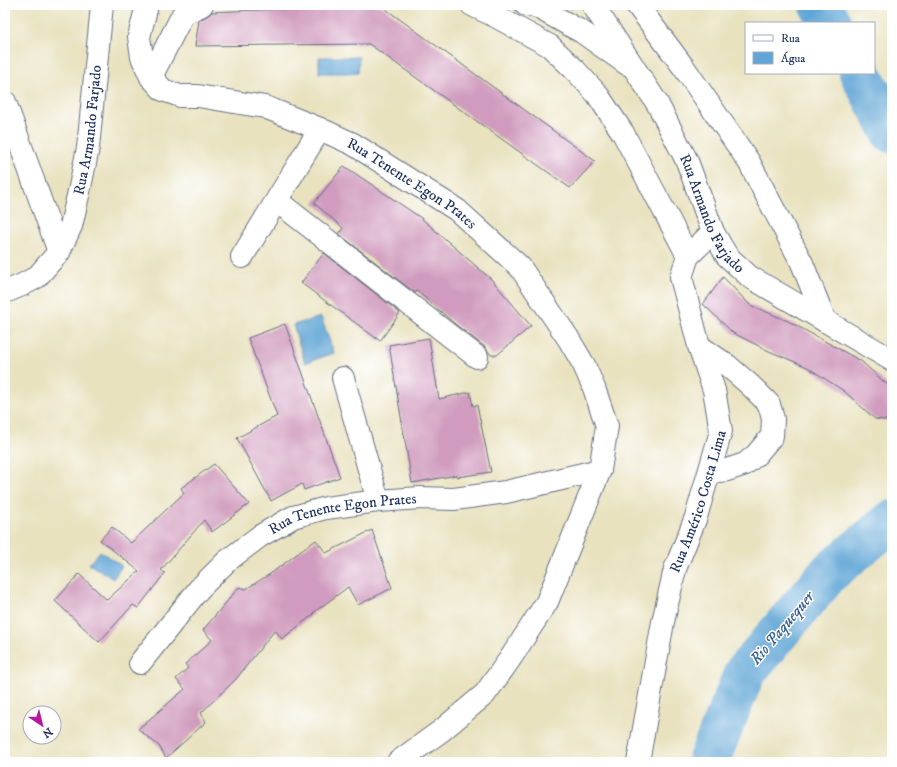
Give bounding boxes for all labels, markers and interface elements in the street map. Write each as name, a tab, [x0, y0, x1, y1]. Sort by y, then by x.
legend	[745, 22, 875, 74]
text: Rua	[781, 31, 801, 46]
text: Água	[781, 51, 806, 66]
street label: Rua Armando Farjado	[69, 64, 106, 197]
street label: Rua Tenente Egon Prates	[344, 133, 481, 233]
street label: Rua Armando Farjado	[675, 151, 749, 277]
street label: Rua Américo Costa Lima	[665, 427, 730, 576]
street label: Rua Tenente Egon Prates	[265, 489, 417, 539]
water label: Rio Paquequer	[745, 586, 819, 670]
north arrow	[22, 705, 62, 745]
text: N	[39, 724, 55, 741]

